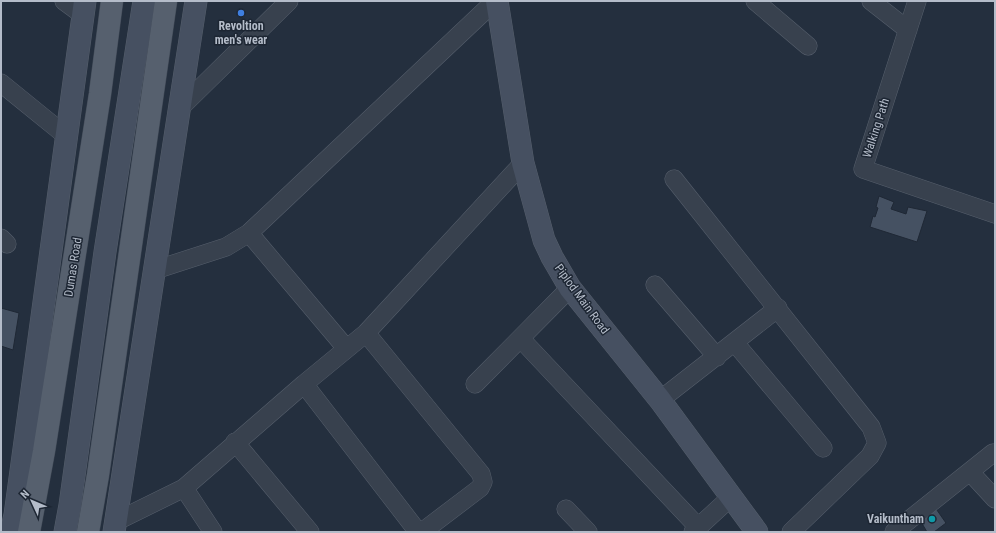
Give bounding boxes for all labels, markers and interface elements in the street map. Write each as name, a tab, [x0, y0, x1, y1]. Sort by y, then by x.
marker: Revoltion men's wear	[236, 8, 246, 18]
place label: Revoltion men's wear	[215, 19, 267, 47]
street label: Walking Path	[860, 96, 892, 160]
street label: Dumas Road	[61, 236, 85, 298]
street label: Piplod Main Road	[552, 261, 612, 337]
north arrow	[12, 481, 52, 521]
text: N	[18, 487, 32, 501]
place label: Vaikuntham	[867, 512, 924, 526]
marker: Vaikuntham	[927, 514, 937, 524]

